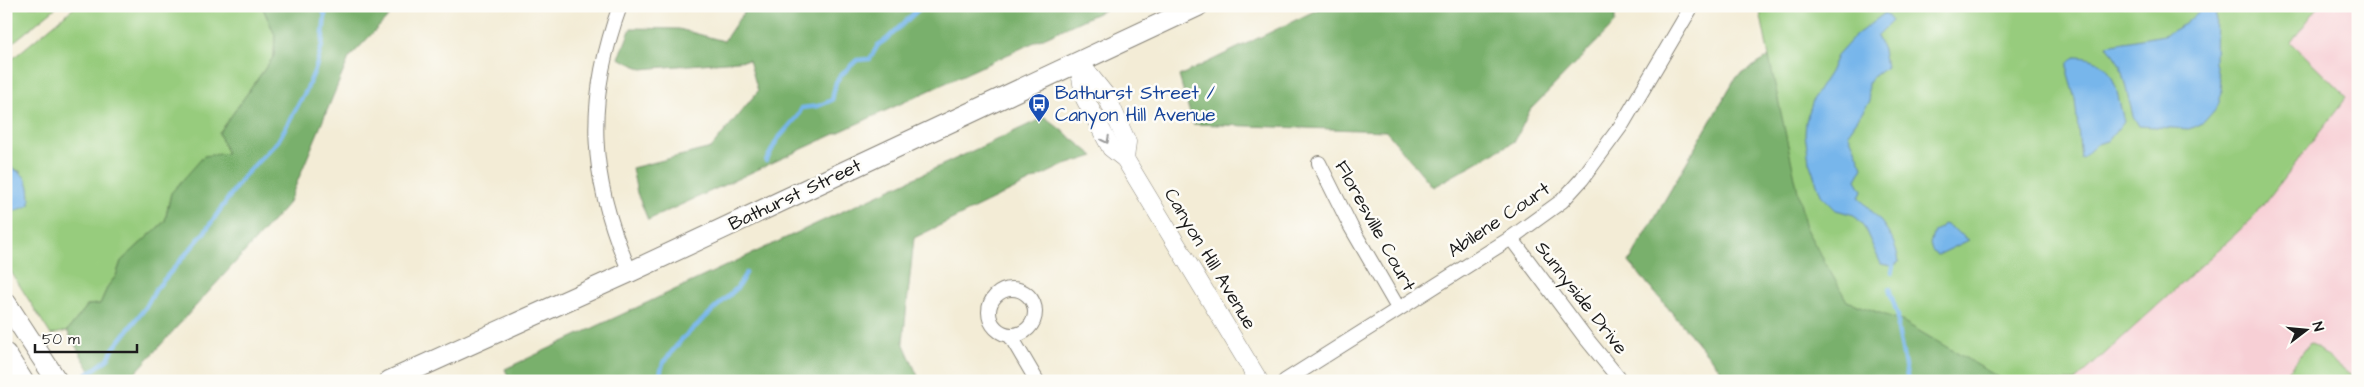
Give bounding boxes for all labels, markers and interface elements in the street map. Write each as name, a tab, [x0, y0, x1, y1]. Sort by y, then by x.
place label: Bathurst Street / Canyon Hill Avenue	[1055, 80, 1216, 130]
bus stop icon: Bathurst Street / Canyon Hill Avenue	[1027, 92, 1051, 123]
one-way arrow	[1100, 135, 1110, 144]
street label: Bathurst Street	[724, 152, 866, 238]
street label: Floresville Court	[1328, 156, 1422, 297]
street label: Abilene Court	[1442, 176, 1556, 264]
street label: Canyon Hill Avenue	[1156, 183, 1263, 335]
street label: Sunnyside Drive	[1527, 236, 1634, 361]
north arrow	[2282, 304, 2332, 354]
text: N	[2307, 320, 2328, 334]
scale bar	[35, 322, 138, 354]
text: 50 m	[42, 329, 80, 350]

